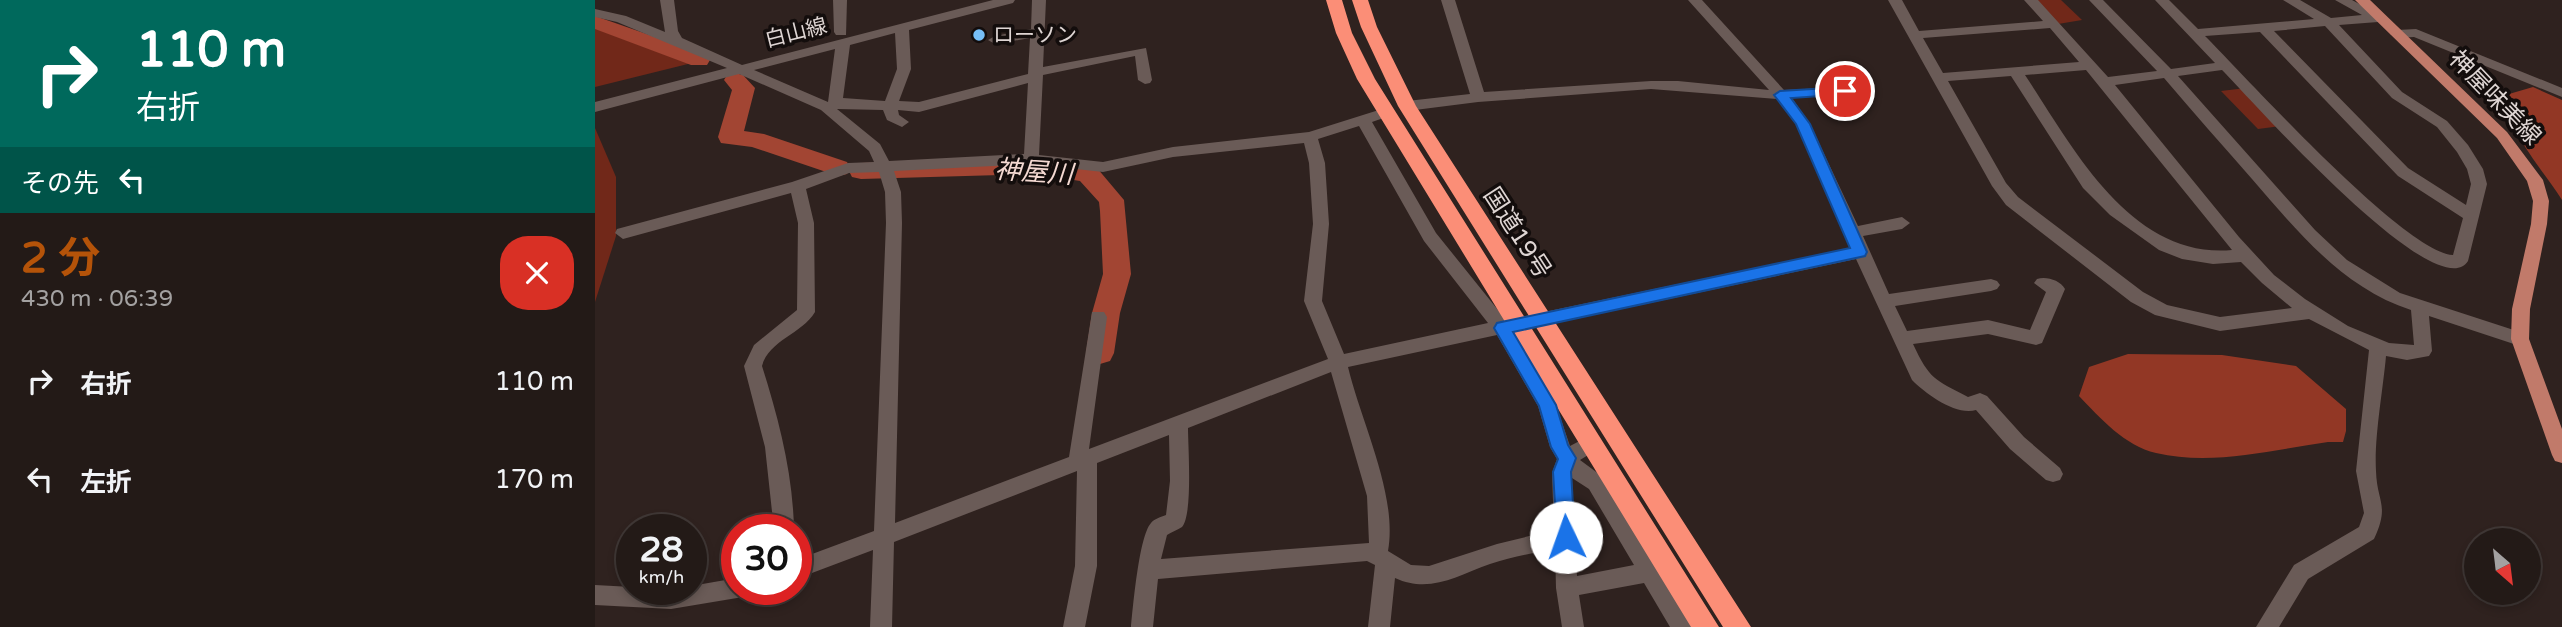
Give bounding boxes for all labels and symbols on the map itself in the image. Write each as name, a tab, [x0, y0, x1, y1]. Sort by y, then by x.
street label: 白山線	[762, 13, 830, 53]
place label: ローソン	[993, 23, 1077, 48]
marker: ローソン	[971, 27, 987, 43]
street label: 神屋味美線	[2443, 45, 2547, 151]
pin	[1815, 61, 1875, 121]
water label: 神屋川	[994, 154, 1077, 190]
street label: 国道19号	[1477, 182, 1557, 284]
position arrow	[1529, 500, 1603, 574]
speed limit sign: 30	[721, 514, 812, 605]
north arrow	[2464, 528, 2541, 606]

